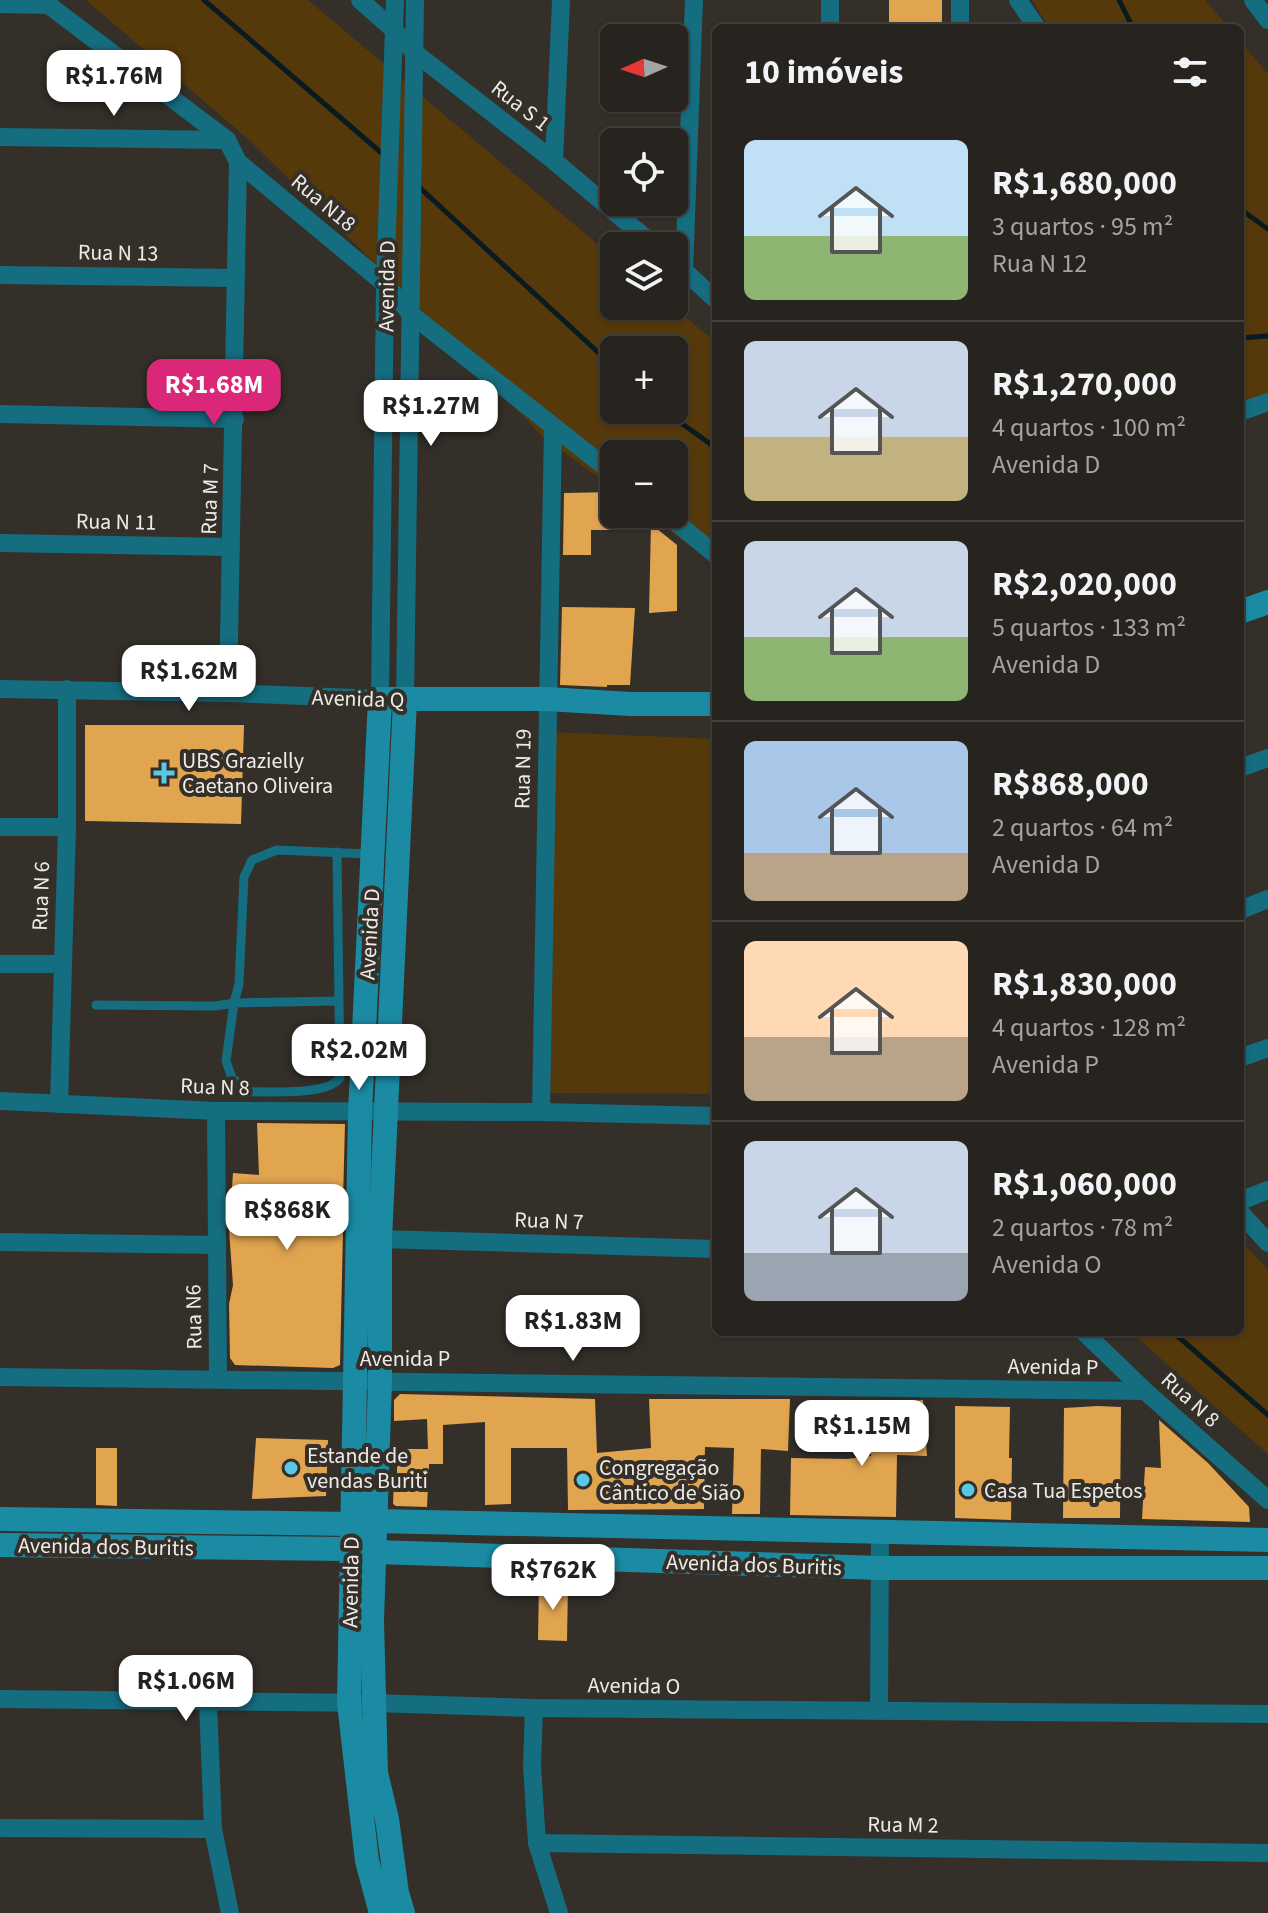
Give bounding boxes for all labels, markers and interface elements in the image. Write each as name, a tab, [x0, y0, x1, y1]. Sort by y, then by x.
north arrow	[600, 24, 688, 112]
map controls	[600, 24, 688, 528]
text: 10 imóveis	[744, 48, 903, 97]
pin: R$1.76M	[40, 50, 188, 118]
icon: filters	[1168, 50, 1212, 94]
text: R$1.76M	[65, 57, 163, 94]
street label: Rua S 1	[484, 73, 557, 139]
button: locate	[600, 128, 688, 216]
text: R$1,680,000	[992, 159, 1177, 208]
street label: Rua N18	[284, 166, 363, 240]
icon: home	[808, 172, 904, 268]
text: 3 quartos · 95 m²	[992, 208, 1173, 245]
button: layers	[600, 232, 688, 320]
street label: Rua N 13	[77, 236, 158, 270]
street label: Avenida D	[370, 240, 404, 332]
text: Rua N 12	[992, 245, 1087, 282]
button: +	[600, 336, 688, 424]
pin: R$1.68M	[140, 359, 288, 427]
text: R$1,270,000	[992, 360, 1177, 409]
text: R$1.68M	[165, 366, 263, 403]
icon: home	[808, 373, 904, 469]
pin: R$1.27M	[357, 380, 505, 448]
text: R$1.27M	[382, 387, 480, 424]
text: 4 quartos · 100 m²	[992, 409, 1186, 446]
button: −	[600, 440, 688, 528]
text: Avenida D	[992, 446, 1100, 483]
street label: Rua M 7	[193, 463, 227, 535]
street label: Rua N 11	[75, 505, 156, 539]
text: R$2,020,000	[992, 560, 1177, 609]
icon: home	[808, 573, 904, 669]
text: 5 quartos · 133 m²	[992, 609, 1186, 646]
pin: R$1.62M	[115, 645, 263, 713]
text: Avenida D	[992, 646, 1100, 683]
text: R$1.62M	[140, 652, 238, 689]
street label: Avenida Q	[311, 681, 405, 717]
street label: Rua N 19	[506, 729, 540, 810]
place label: UBS Grazielly Caetano Oliveira	[182, 745, 333, 802]
text: R$868,000	[992, 760, 1149, 809]
marker: UBS Grazielly Caetano Oliveira	[153, 762, 175, 784]
icon: home	[808, 773, 904, 869]
text: 2 quartos · 64 m²	[992, 809, 1173, 846]
text: Avenida D	[992, 846, 1100, 883]
street label: Rua N 6	[24, 861, 58, 931]
street label: Avenida D	[352, 887, 388, 981]
text: R$1,830,000	[992, 960, 1177, 1009]
icon: home	[808, 973, 904, 1069]
text: 4 quartos · 128 m²	[992, 1009, 1186, 1046]
pin: R$2.02M	[285, 1024, 433, 1092]
text: R$2.02M	[310, 1031, 408, 1068]
text: Avenida P	[992, 1046, 1099, 1083]
street label: Rua N 8	[180, 1070, 250, 1104]
text: R$1,060,000	[992, 1160, 1177, 1209]
icon: home	[808, 1173, 904, 1269]
pin: R$868K	[222, 1184, 352, 1252]
text: R$868K	[244, 1191, 330, 1228]
street label: Rua N 7	[514, 1204, 584, 1238]
text: 2 quartos · 78 m²	[992, 1209, 1173, 1246]
text: Avenida O	[992, 1246, 1102, 1283]
street label: Rua N6	[177, 1284, 211, 1350]
pin: R$1.83M	[499, 1295, 647, 1363]
text: R$1.83M	[524, 1302, 622, 1339]
street label: Avenida P	[360, 1343, 450, 1375]
street label: Avenida P	[1007, 1350, 1099, 1384]
street label: Rua N 8	[1154, 1365, 1227, 1435]
pin: R$1.15M	[788, 1400, 936, 1468]
text: R$1.15M	[813, 1407, 911, 1444]
place label: Estande de vendas Buriti	[307, 1440, 428, 1497]
place label: Congregação Cântico de Sião	[599, 1452, 741, 1509]
marker: Estande de vendas Buriti	[282, 1459, 300, 1477]
marker: Congregação Cântico de Sião	[574, 1471, 592, 1489]
place label: Casa Tua Espetos	[984, 1475, 1143, 1507]
marker: Casa Tua Espetos	[959, 1481, 977, 1499]
street label: Avenida dos Buritis	[18, 1529, 194, 1565]
street label: Avenida D	[334, 1536, 368, 1628]
pin: R$762K	[488, 1544, 618, 1612]
street label: Avenida dos Buritis	[666, 1546, 842, 1584]
text: R$762K	[510, 1551, 596, 1588]
pin: R$1.06M	[112, 1655, 260, 1723]
text: R$1.06M	[137, 1662, 235, 1699]
street label: Avenida O	[587, 1669, 681, 1703]
street label: Rua M 2	[867, 1808, 939, 1842]

